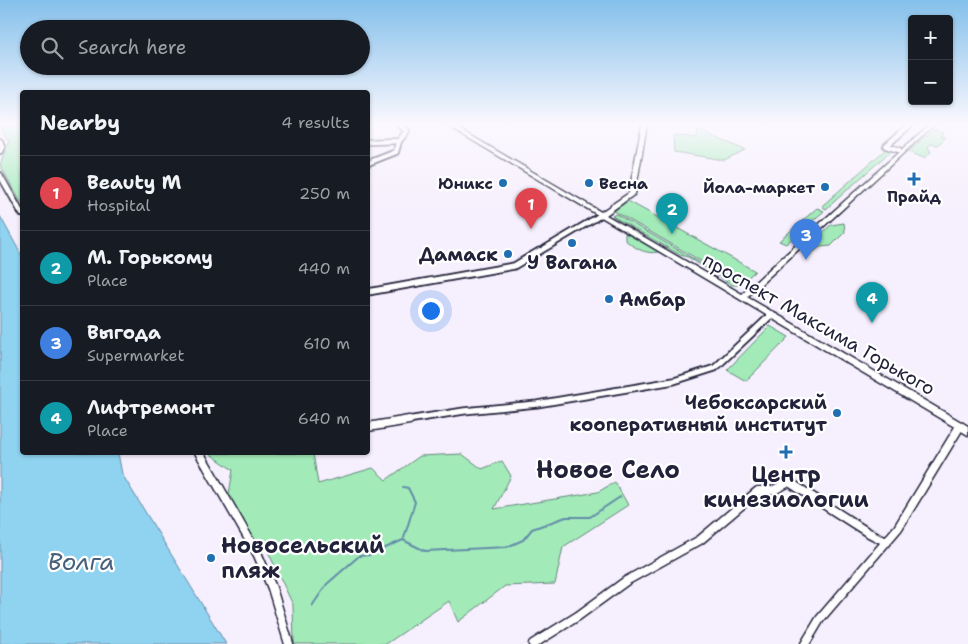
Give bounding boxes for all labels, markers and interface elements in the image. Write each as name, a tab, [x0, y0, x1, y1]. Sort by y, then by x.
map controls	[908, 15, 953, 105]
button: +	[908, 15, 953, 60]
search box	[20, 20, 370, 75]
icon: search	[38, 34, 66, 62]
text: Search here	[78, 35, 187, 60]
button: −	[908, 60, 953, 105]
text: Nearby	[40, 109, 120, 137]
text: 4 results	[281, 112, 350, 133]
text: Beauty M	[87, 170, 181, 195]
place label: Юникс	[438, 173, 493, 194]
place label: Весна	[599, 173, 648, 194]
marker: Прайд	[908, 173, 920, 185]
marker: Юникс	[497, 177, 509, 189]
marker: Весна	[583, 177, 595, 189]
place label: Йола-маркет	[703, 177, 815, 198]
marker: Йола-маркет	[819, 181, 831, 193]
text: 1	[52, 183, 60, 204]
text: 250 m	[299, 183, 350, 204]
place label: Прайд	[887, 186, 942, 207]
pin: 1	[515, 188, 547, 229]
pin: 2	[656, 193, 688, 234]
text: Hospital	[87, 195, 150, 216]
pin: 3	[790, 219, 822, 260]
marker: У Вагана	[566, 237, 578, 249]
place label: Дамаск	[419, 242, 498, 267]
text: М. Горькому	[87, 245, 213, 270]
street label: проспект Максима Горького	[698, 247, 940, 401]
marker: Дамаск	[502, 248, 514, 260]
place label: У Вагана	[527, 250, 617, 275]
text: 2	[50, 258, 62, 279]
text: 440 m	[298, 258, 350, 279]
text: Place	[87, 270, 128, 291]
pin: 4	[856, 282, 888, 323]
place label: Амбар	[619, 287, 686, 312]
marker: Амбар	[603, 293, 615, 305]
your location	[418, 298, 444, 324]
text: Выгода	[87, 320, 161, 345]
text: 3	[50, 333, 62, 354]
text: 610 m	[303, 333, 350, 354]
text: Supermarket	[87, 345, 184, 366]
place label: Чебоксарский кооперативный институт	[569, 390, 828, 437]
text: Лифтремонт	[87, 395, 215, 420]
marker: Чебоксарский кооперативный институт	[831, 407, 843, 419]
text: 4	[50, 408, 62, 429]
text: 640 m	[298, 408, 350, 429]
text: Place	[87, 420, 128, 441]
marker: Центр кинезиологии	[779, 445, 793, 459]
district label: Новое Село	[536, 454, 680, 486]
place label: Центр кинезиологии	[703, 460, 869, 514]
place label: Новосельский пляж	[221, 531, 384, 585]
water label: Волга	[48, 546, 114, 578]
marker: Новосельский пляж	[205, 552, 217, 564]

